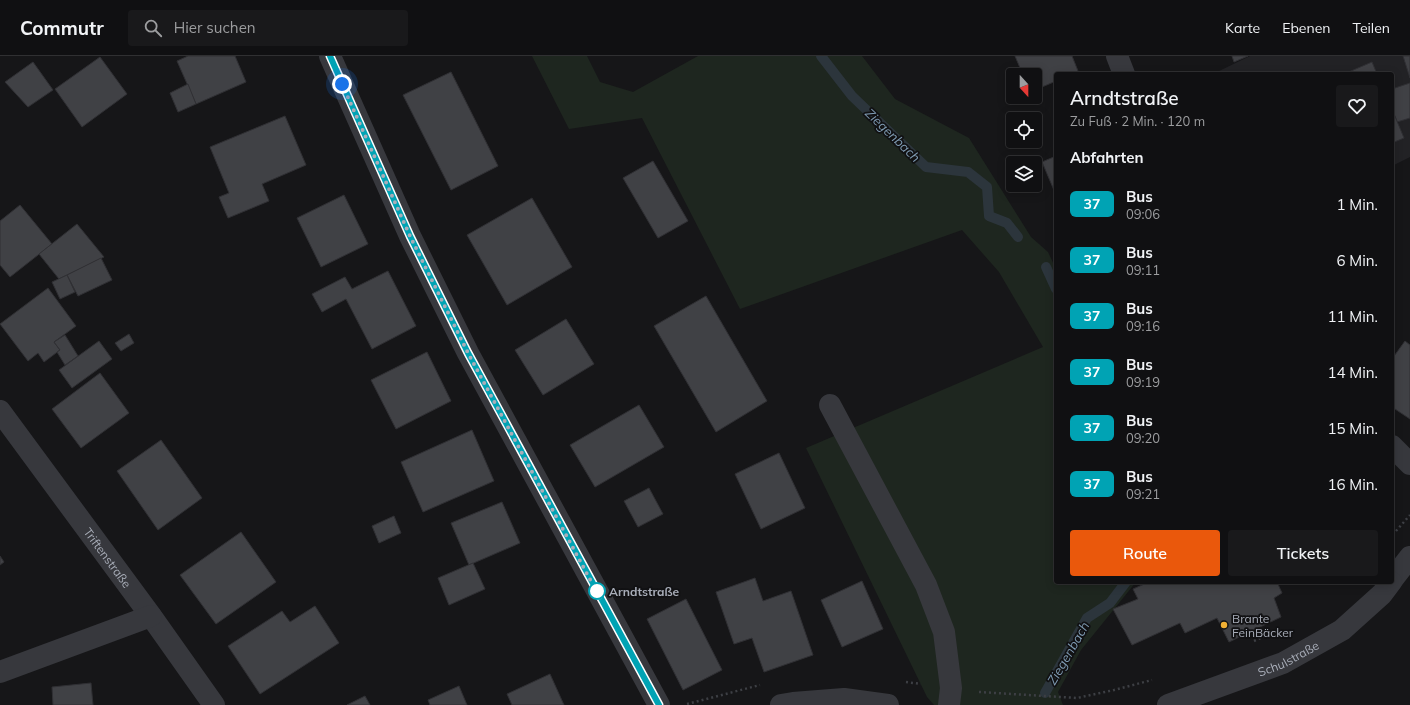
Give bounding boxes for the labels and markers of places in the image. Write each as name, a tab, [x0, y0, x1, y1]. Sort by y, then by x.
marker: Arndtstraße	[588, 582, 606, 600]
place label: Arndtstraße	[609, 584, 680, 599]
place label: Brante FeinBäcker	[1232, 611, 1294, 640]
marker: Brante FeinBäcker	[1219, 620, 1229, 630]

